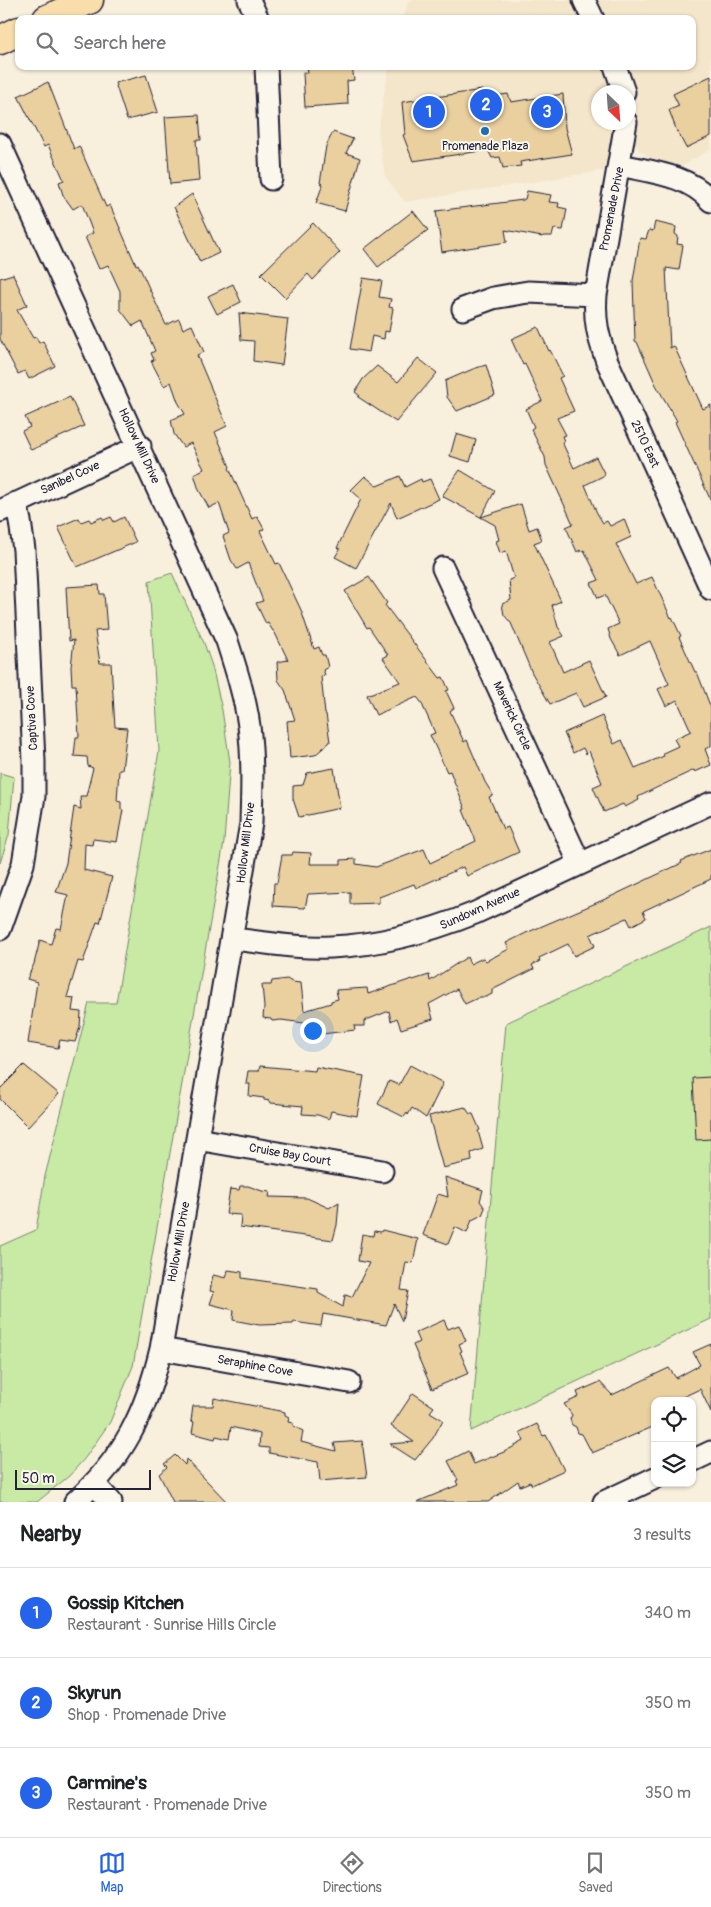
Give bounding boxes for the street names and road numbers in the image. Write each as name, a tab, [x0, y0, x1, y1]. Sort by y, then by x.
street label: Promenade Drive	[596, 166, 628, 252]
street label: Hollow Mill Drive	[115, 406, 163, 486]
street label: 2510 East	[627, 418, 663, 470]
street label: Sanibel Cove	[38, 458, 102, 498]
street label: Maverick Circle	[489, 679, 535, 753]
street label: Captiva Cove	[23, 685, 41, 751]
street label: Hollow Mill Drive	[234, 802, 258, 884]
street label: Sundown Avenue	[438, 885, 522, 933]
street label: Cruise Bay Court	[248, 1140, 332, 1170]
street label: Hollow Mill Drive	[165, 1200, 193, 1283]
street label: Seraphine Cove	[216, 1352, 294, 1380]

